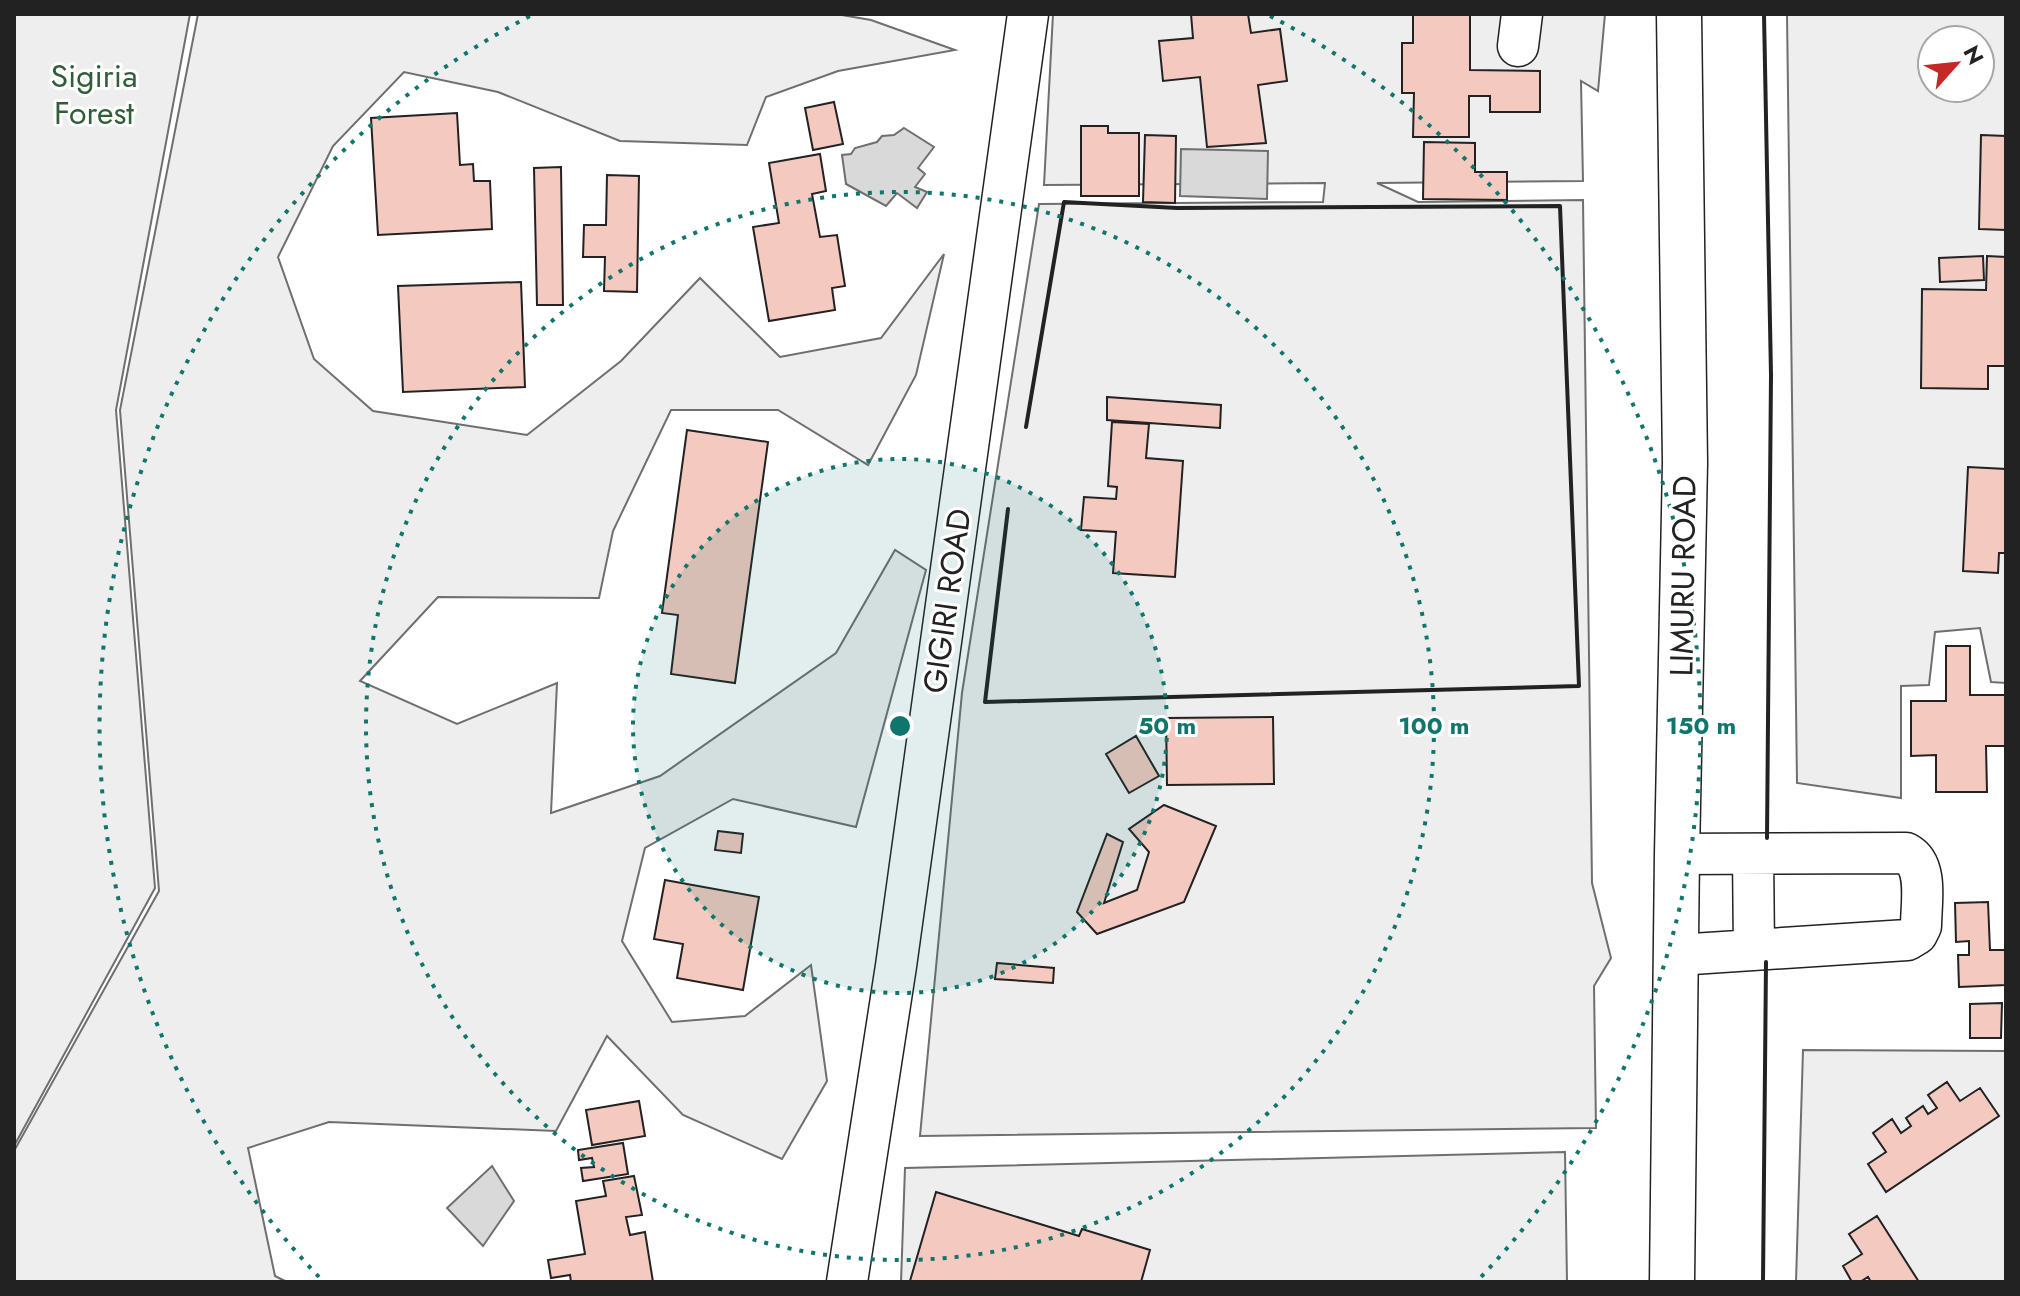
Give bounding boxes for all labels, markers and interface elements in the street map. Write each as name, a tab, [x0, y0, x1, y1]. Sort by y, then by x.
north arrow	[1916, 24, 1996, 104]
text: N	[1956, 40, 1992, 70]
park label: Sigiria Forest	[50, 53, 138, 136]
street label: LIMURU ROAD	[1658, 475, 1708, 677]
street label: GIGIRI ROAD	[911, 506, 983, 696]
text: 50 m	[1138, 708, 1196, 743]
text: 100 m	[1399, 708, 1469, 743]
text: 150 m	[1666, 708, 1736, 743]
centre of rings	[886, 712, 914, 740]

